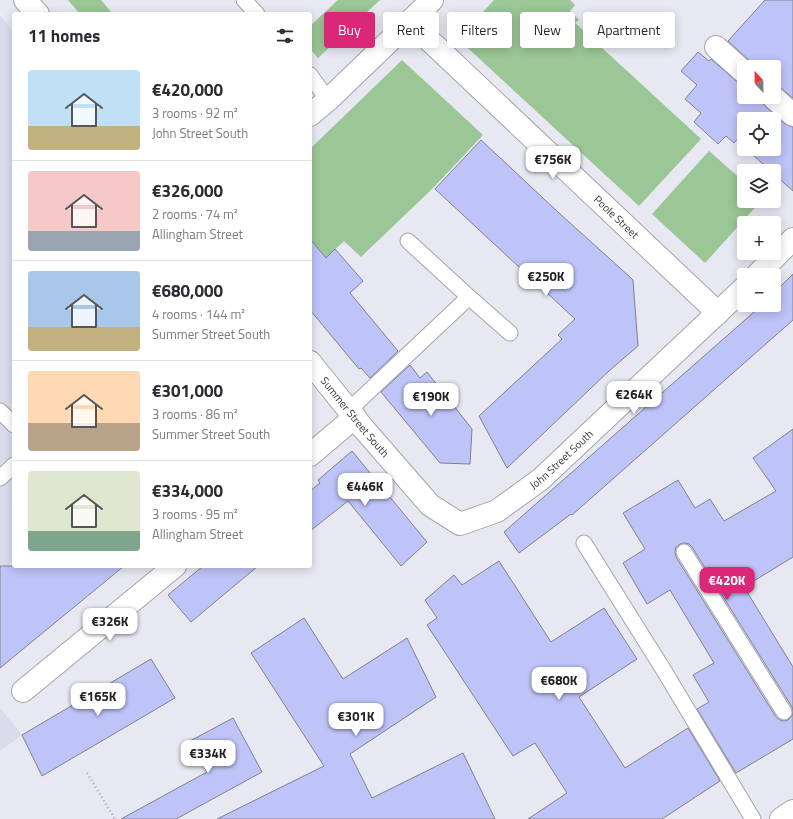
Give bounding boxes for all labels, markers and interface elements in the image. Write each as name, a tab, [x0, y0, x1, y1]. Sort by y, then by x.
chip: Buy	[324, 12, 375, 48]
chip: Rent	[383, 12, 439, 48]
chip: Filters	[447, 12, 512, 48]
chip: New	[520, 12, 575, 48]
chip: Apartment	[583, 12, 675, 48]
text: 11 homes	[28, 23, 100, 49]
icon: filters	[274, 25, 296, 47]
north arrow	[737, 60, 781, 104]
map controls	[737, 60, 781, 312]
text: €420,000	[152, 77, 223, 103]
icon: home	[60, 86, 108, 134]
text: 3 rooms · 92 m²	[152, 103, 238, 123]
button: locate	[737, 112, 781, 156]
text: John Street South	[152, 123, 248, 143]
pin: €756K	[525, 146, 581, 180]
text: €756K	[535, 149, 571, 169]
button: layers	[737, 164, 781, 208]
text: €326,000	[152, 178, 223, 204]
icon: home	[60, 187, 108, 235]
street label: Poole Street	[590, 192, 643, 243]
text: 2 rooms · 74 m²	[152, 204, 238, 224]
button: +	[737, 216, 781, 260]
text: Allingham Street	[152, 224, 243, 244]
pin: €250K	[518, 263, 574, 297]
text: €250K	[528, 266, 564, 286]
button: −	[737, 268, 781, 312]
text: €680,000	[152, 278, 223, 304]
icon: home	[60, 287, 108, 335]
text: 4 rooms · 144 m²	[152, 304, 245, 324]
text: Summer Street South	[152, 324, 270, 344]
street label: Summer Street South	[317, 373, 393, 461]
text: €301,000	[152, 378, 223, 404]
pin: €264K	[606, 381, 662, 415]
pin: €190K	[403, 383, 459, 417]
text: €264K	[616, 384, 652, 404]
text: €190K	[413, 386, 449, 406]
icon: home	[60, 387, 108, 435]
text: 3 rooms · 86 m²	[152, 404, 238, 424]
text: Summer Street South	[152, 424, 270, 444]
street label: John Street South	[526, 426, 597, 493]
pin: €446K	[337, 473, 393, 507]
text: €446K	[347, 476, 383, 496]
text: €334,000	[152, 478, 223, 504]
icon: home	[60, 487, 108, 535]
text: 3 rooms · 95 m²	[152, 504, 238, 524]
text: Allingham Street	[152, 524, 243, 544]
pin: €420K	[699, 567, 755, 601]
text: €420K	[709, 570, 745, 590]
pin: €326K	[82, 608, 138, 642]
text: €326K	[92, 611, 128, 631]
pin: €680K	[531, 667, 587, 701]
text: €680K	[541, 670, 577, 690]
pin: €165K	[70, 683, 126, 717]
text: €165K	[80, 686, 116, 706]
pin: €301K	[328, 703, 384, 737]
text: €301K	[338, 706, 374, 726]
pin: €334K	[180, 740, 236, 774]
text: €334K	[190, 743, 226, 763]

